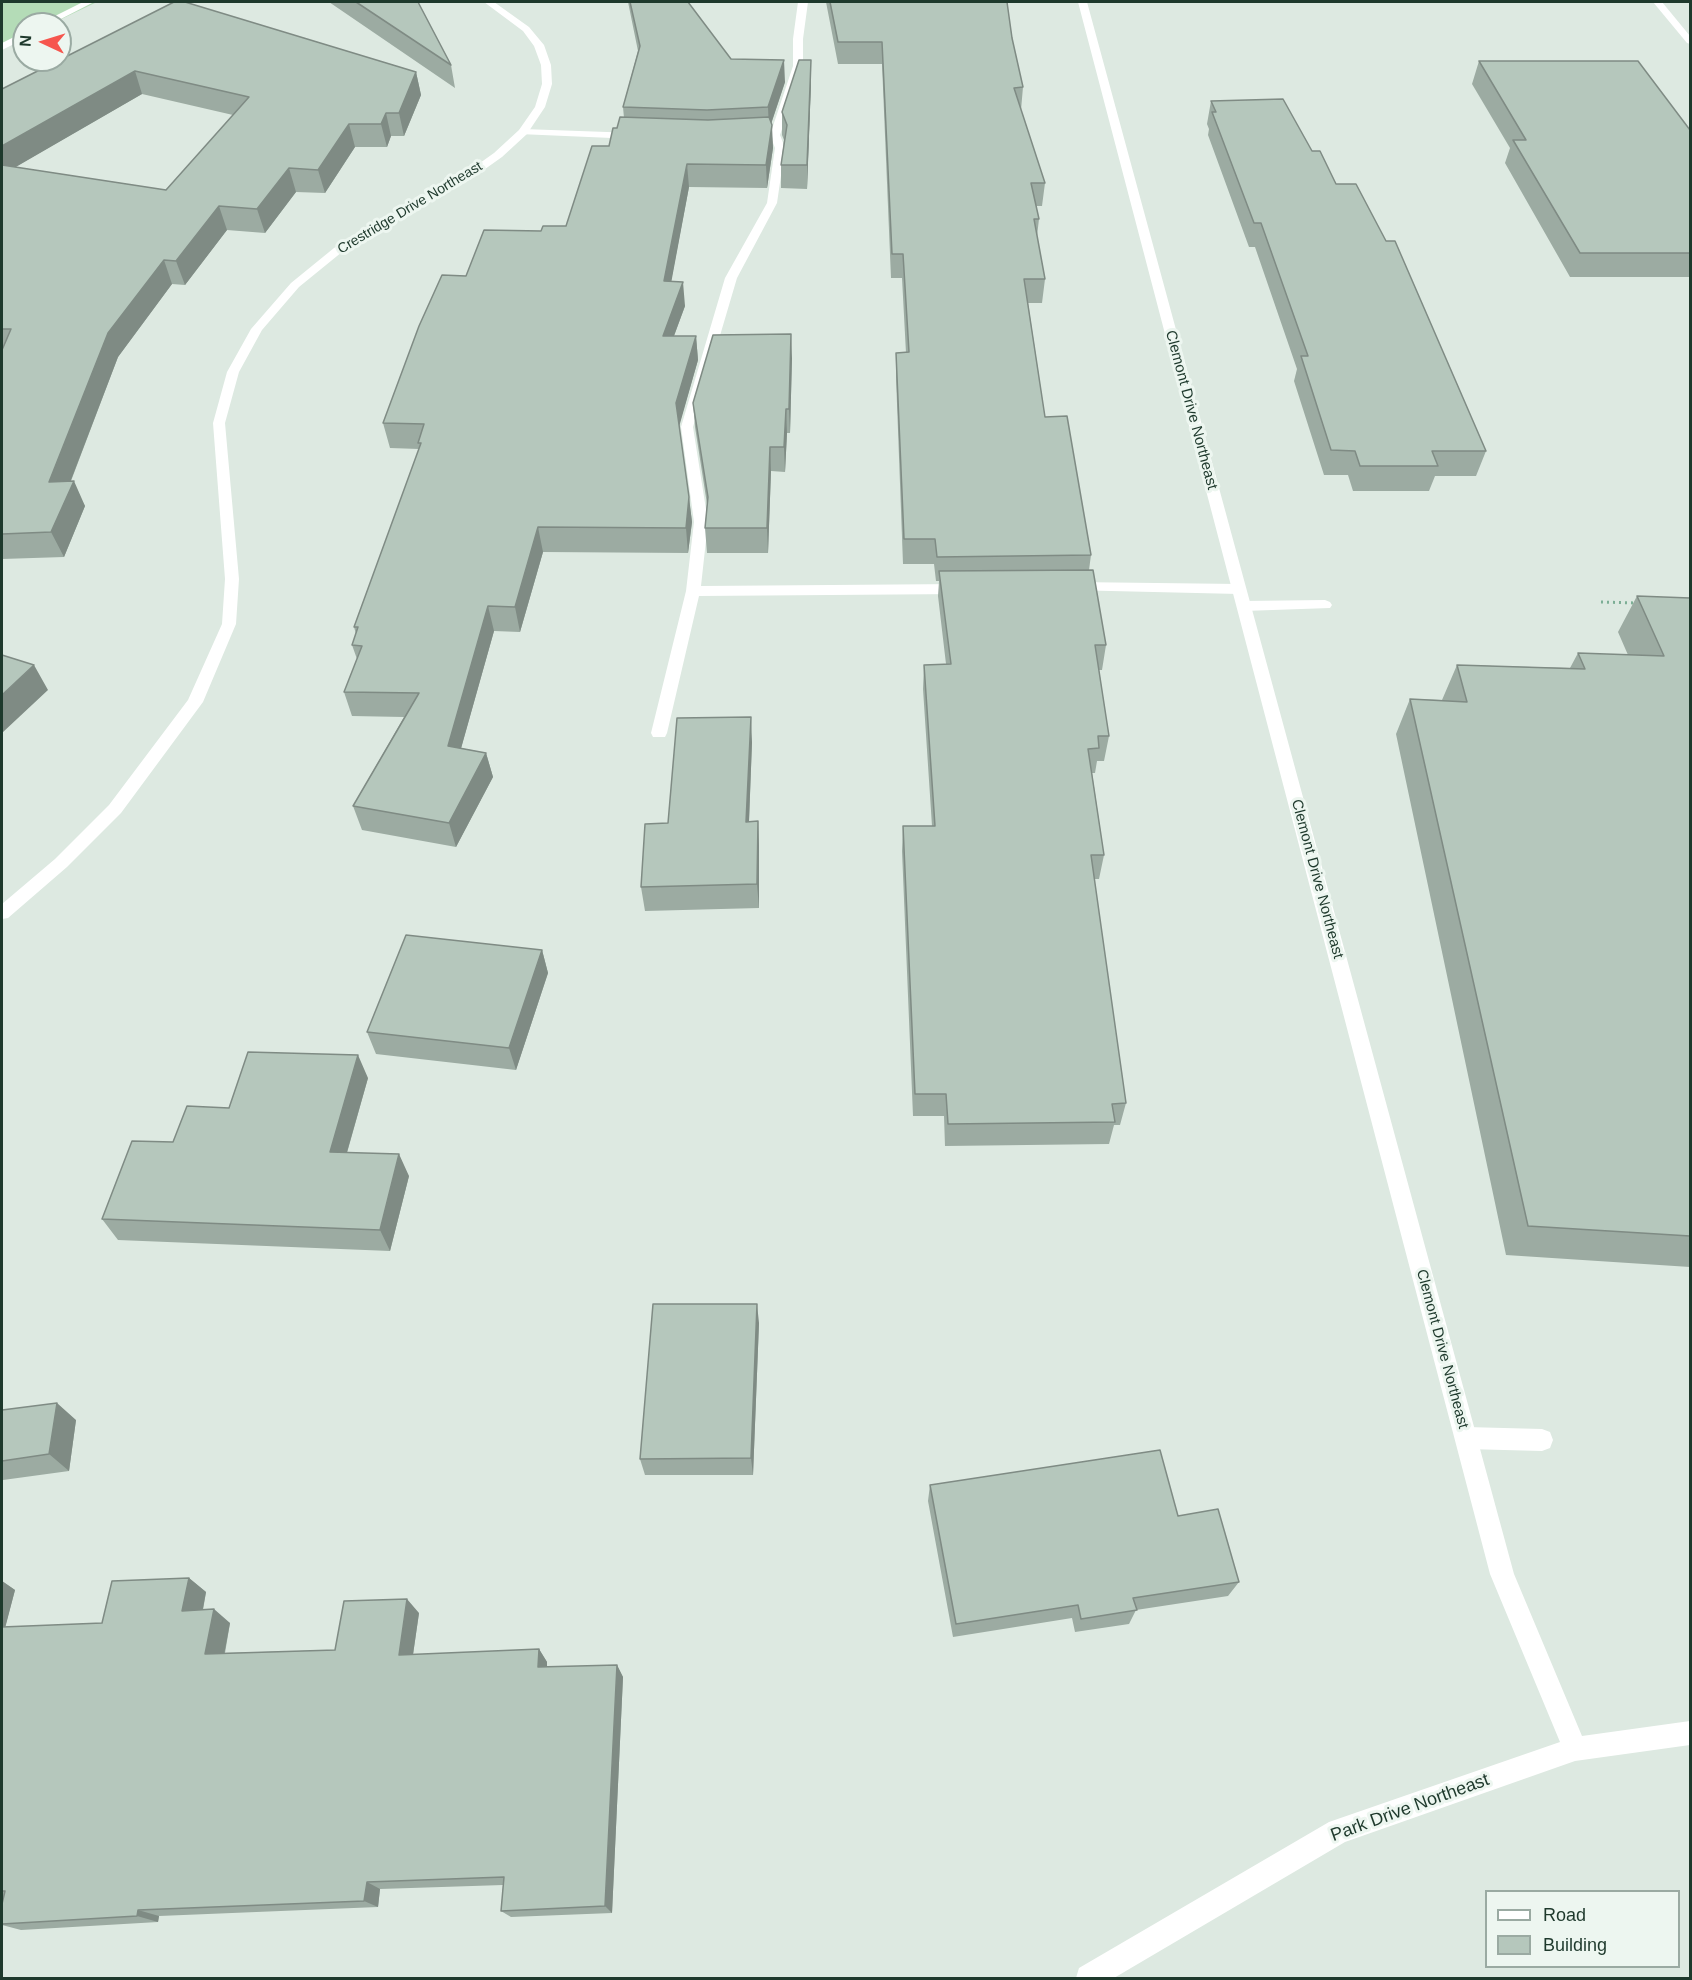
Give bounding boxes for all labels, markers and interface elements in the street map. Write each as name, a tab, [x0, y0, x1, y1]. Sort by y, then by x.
north arrow	[12, 12, 72, 72]
text: N	[17, 34, 34, 47]
street label: Crestridge Drive Northeast	[335, 158, 485, 258]
street label: Clemont Drive Northeast	[1161, 328, 1221, 492]
street label: Clemont Drive Northeast	[1287, 797, 1347, 961]
street label: Clemont Drive Northeast	[1412, 1267, 1472, 1431]
street label: Park Drive Northeast	[1328, 1769, 1492, 1847]
legend	[1485, 1890, 1680, 1968]
text: Road	[1543, 1905, 1586, 1925]
text: Building	[1543, 1935, 1607, 1955]

